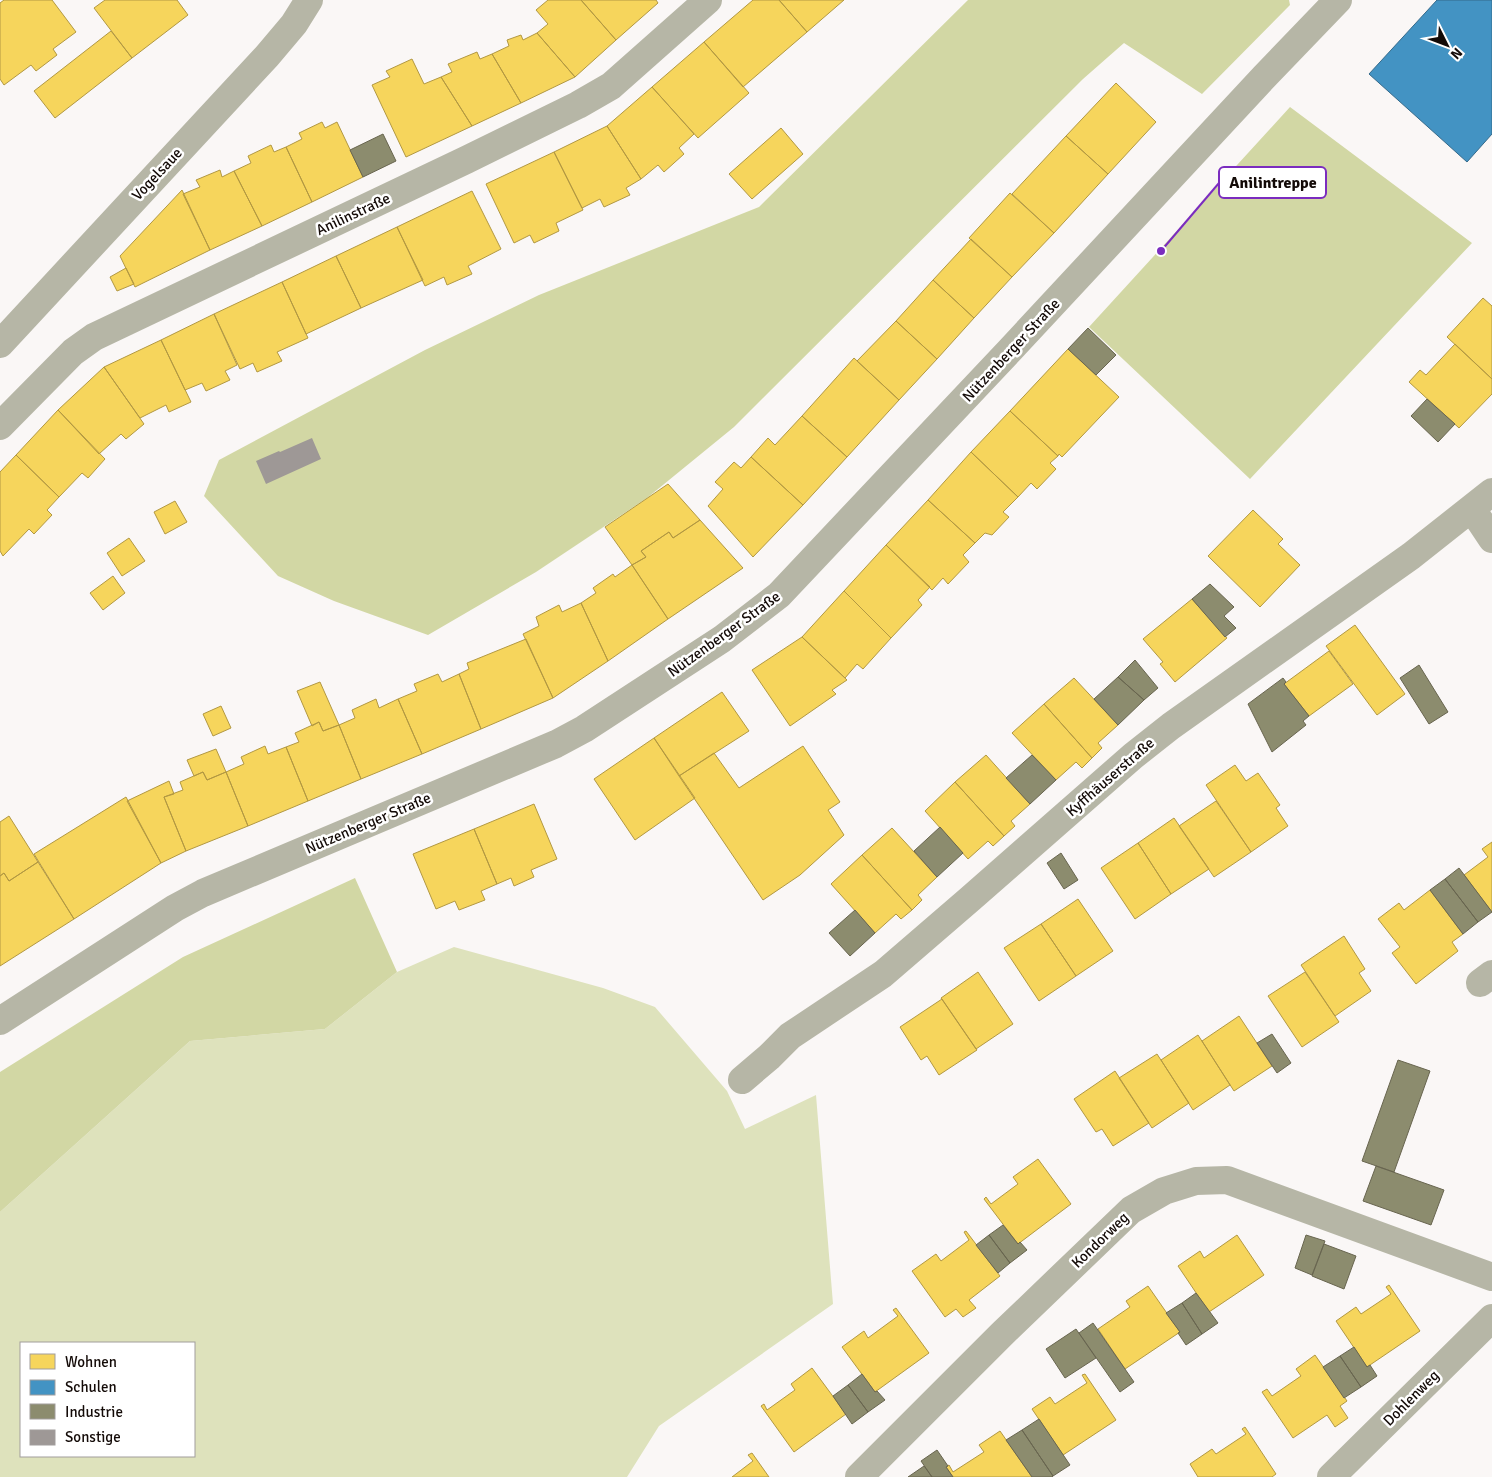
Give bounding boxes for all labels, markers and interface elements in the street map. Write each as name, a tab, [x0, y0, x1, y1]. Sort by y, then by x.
north arrow	[1422, 20, 1472, 70]
text: N	[1447, 44, 1466, 63]
street label: Vogelsaue	[128, 144, 186, 204]
callout: Anilintreppe	[1219, 167, 1326, 198]
text: Anilintreppe	[1229, 173, 1317, 193]
street label: Anilinstraße	[313, 189, 393, 239]
street label: Nützenberger Straße	[959, 295, 1063, 405]
street label: Nützenberger Straße	[664, 587, 784, 681]
street label: Kyffhäuserstraße	[1062, 734, 1158, 820]
street label: Nützenberger Straße	[303, 788, 433, 858]
street label: Kondorweg	[1068, 1208, 1132, 1272]
legend	[20, 1342, 195, 1457]
text: Wohnen	[65, 1353, 117, 1371]
street label: Dohlenweg	[1379, 1366, 1443, 1430]
text: Schulen	[65, 1378, 117, 1396]
text: Industrie	[65, 1403, 123, 1421]
text: Sonstige	[65, 1428, 121, 1446]

